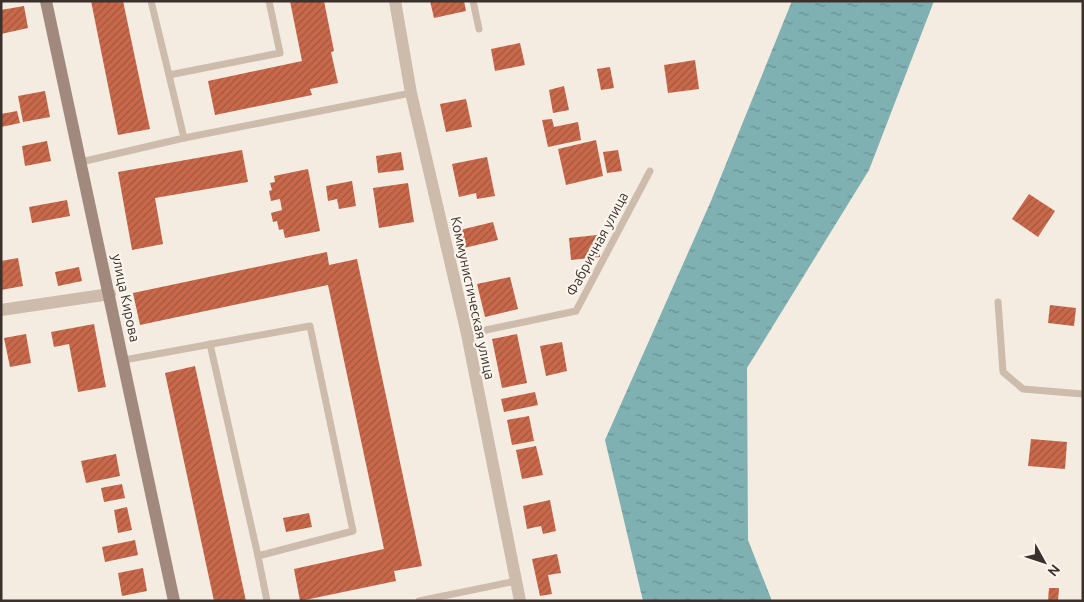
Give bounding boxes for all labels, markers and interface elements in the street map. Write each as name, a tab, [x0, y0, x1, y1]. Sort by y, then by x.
street label: Фабричная улица	[563, 189, 631, 299]
street label: Коммунистическая улица	[448, 215, 498, 381]
street label: улица Кирова	[109, 252, 143, 344]
north arrow	[1019, 537, 1069, 587]
text: N	[1044, 561, 1063, 580]

